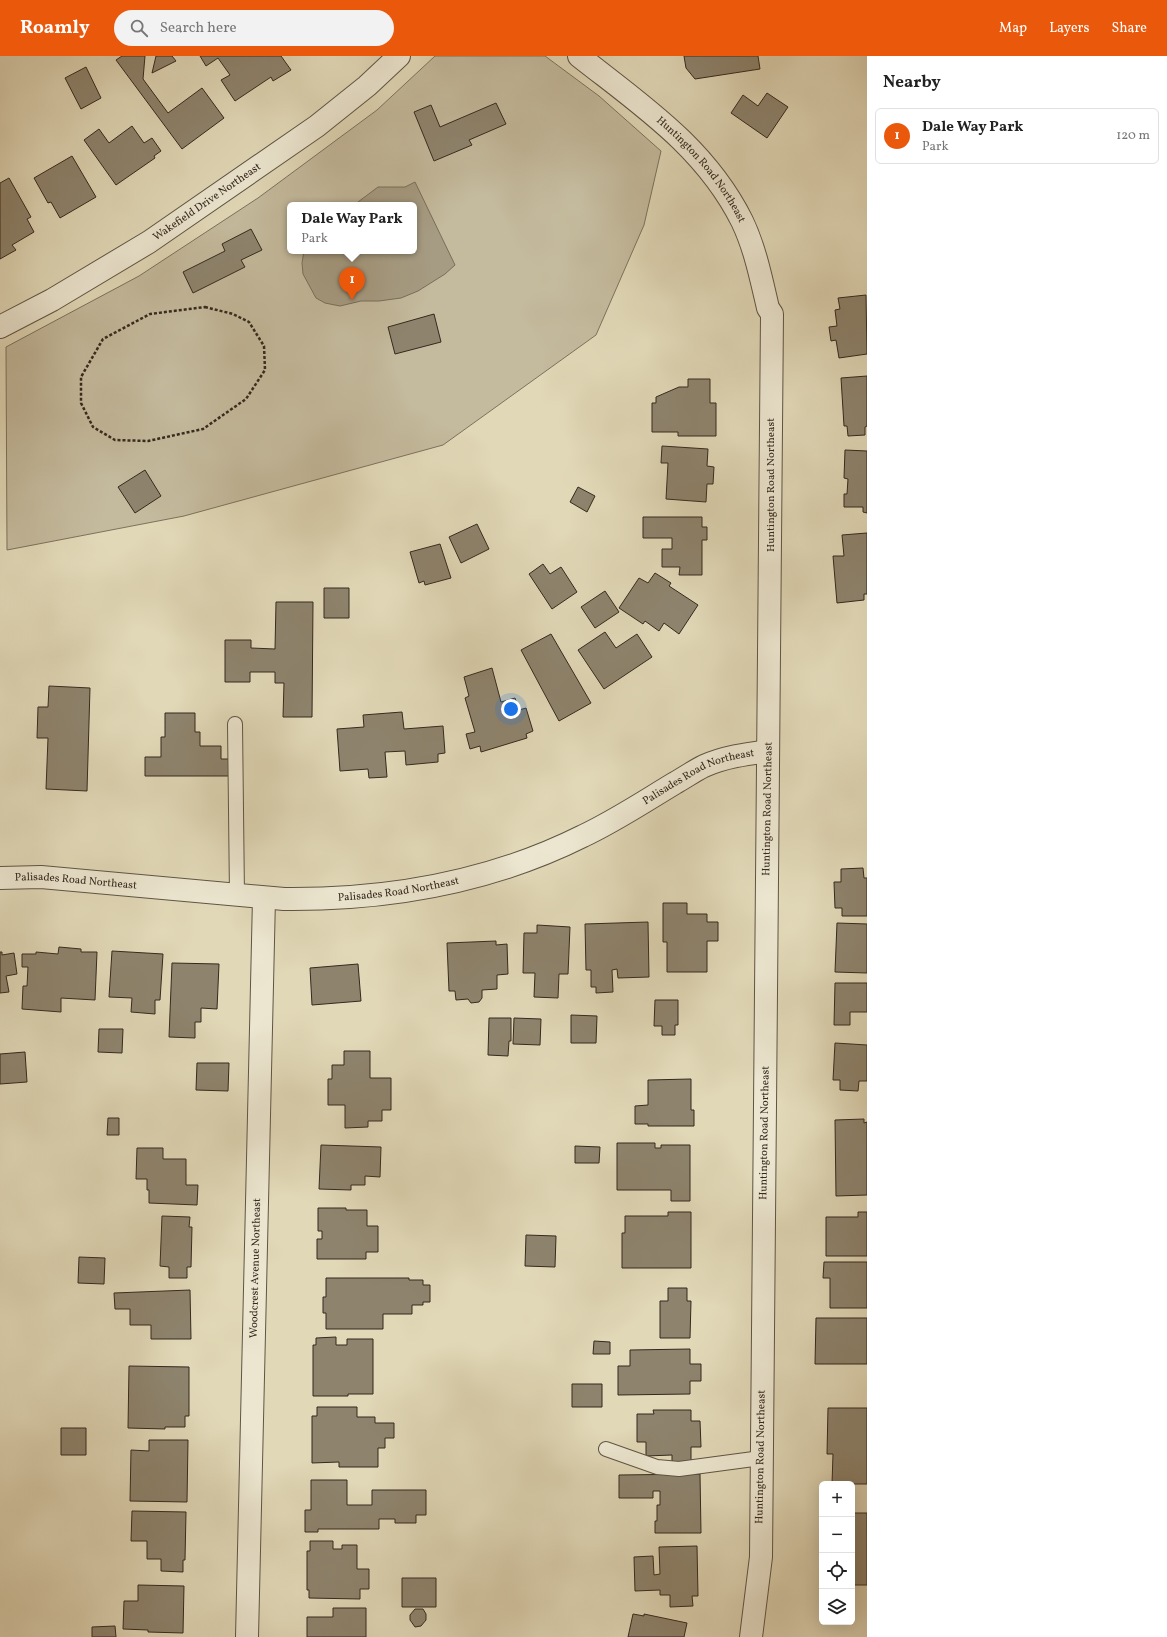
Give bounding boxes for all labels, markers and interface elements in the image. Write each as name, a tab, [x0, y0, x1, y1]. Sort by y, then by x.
search box	[114, 10, 394, 46]
text: Roamly	[20, 15, 90, 41]
icon: search	[128, 17, 150, 39]
text: Search here	[160, 18, 237, 39]
text: Map	[999, 19, 1027, 38]
text: Layers	[1049, 19, 1089, 38]
text: Share	[1111, 19, 1147, 38]
text: Nearby	[883, 71, 941, 94]
street label: Huntington Road Northeast	[653, 113, 749, 225]
text: Dale Way Park	[922, 117, 1023, 138]
text: 1	[894, 127, 900, 145]
text: 120 m	[1116, 127, 1150, 145]
text: Park	[922, 138, 949, 156]
street label: Wakefield Drive Northeast	[150, 159, 264, 245]
popup	[287, 202, 417, 254]
text: Dale Way Park	[301, 209, 403, 230]
text: Park	[301, 230, 328, 248]
pin: 1	[339, 267, 365, 300]
street label: Huntington Road Northeast	[764, 418, 779, 552]
your location	[501, 699, 521, 719]
street label: Huntington Road Northeast	[759, 742, 777, 876]
street label: Palisades Road Northeast	[640, 746, 755, 809]
street label: Palisades Road Northeast	[15, 869, 138, 893]
street label: Palisades Road Northeast	[337, 873, 461, 905]
street label: Huntington Road Northeast	[756, 1066, 774, 1200]
street label: Woodcrest Avenue Northeast	[246, 1198, 265, 1338]
street label: Huntington Road Northeast	[752, 1390, 770, 1524]
map controls	[819, 1481, 855, 1625]
button: +	[819, 1481, 855, 1517]
button: −	[819, 1517, 855, 1553]
button: locate	[819, 1553, 855, 1589]
button: layers	[819, 1589, 855, 1625]

